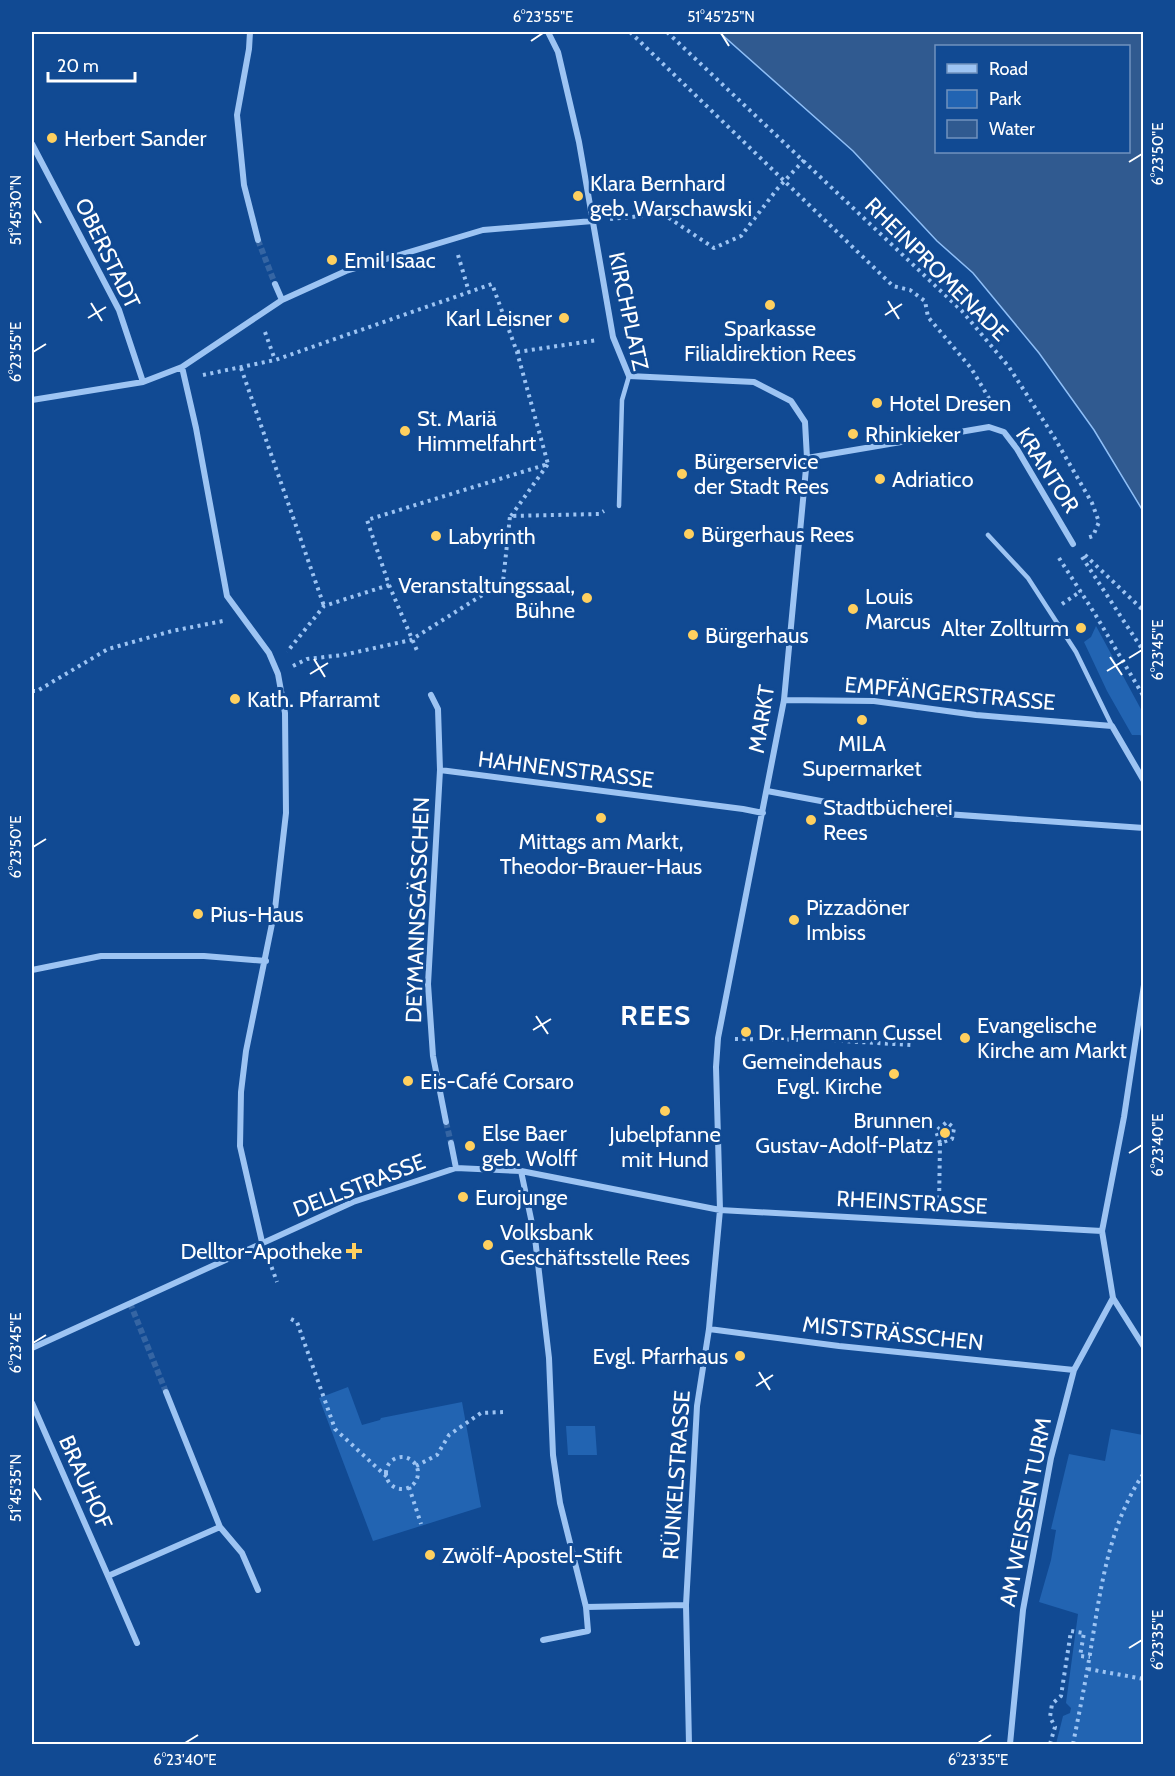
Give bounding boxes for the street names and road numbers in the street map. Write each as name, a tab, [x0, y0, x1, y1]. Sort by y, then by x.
street label: RHEINPROMENADE	[859, 192, 1014, 347]
street label: OBERSTADT	[69, 194, 146, 313]
street label: KIRCHPLATZ	[603, 250, 654, 373]
street label: KRANTOR	[1010, 423, 1085, 518]
street label: EMPFÄNGERSTRASSE	[843, 671, 1056, 716]
street label: MARKT	[743, 683, 780, 755]
street label: HAHNENSTRASSE	[476, 745, 655, 794]
street label: DEYMANNSGÄSSCHEN	[400, 797, 435, 1024]
street label: DELLSTRASSE	[289, 1148, 429, 1223]
street label: RHEINSTRASSE	[836, 1185, 988, 1220]
street label: MISTSTRÄSSCHEN	[801, 1311, 985, 1356]
street label: RÜNKELSTRASSE	[657, 1389, 696, 1561]
street label: AM WEISSEN TURM	[994, 1415, 1057, 1609]
street label: BRAUHOF	[53, 1431, 118, 1534]

